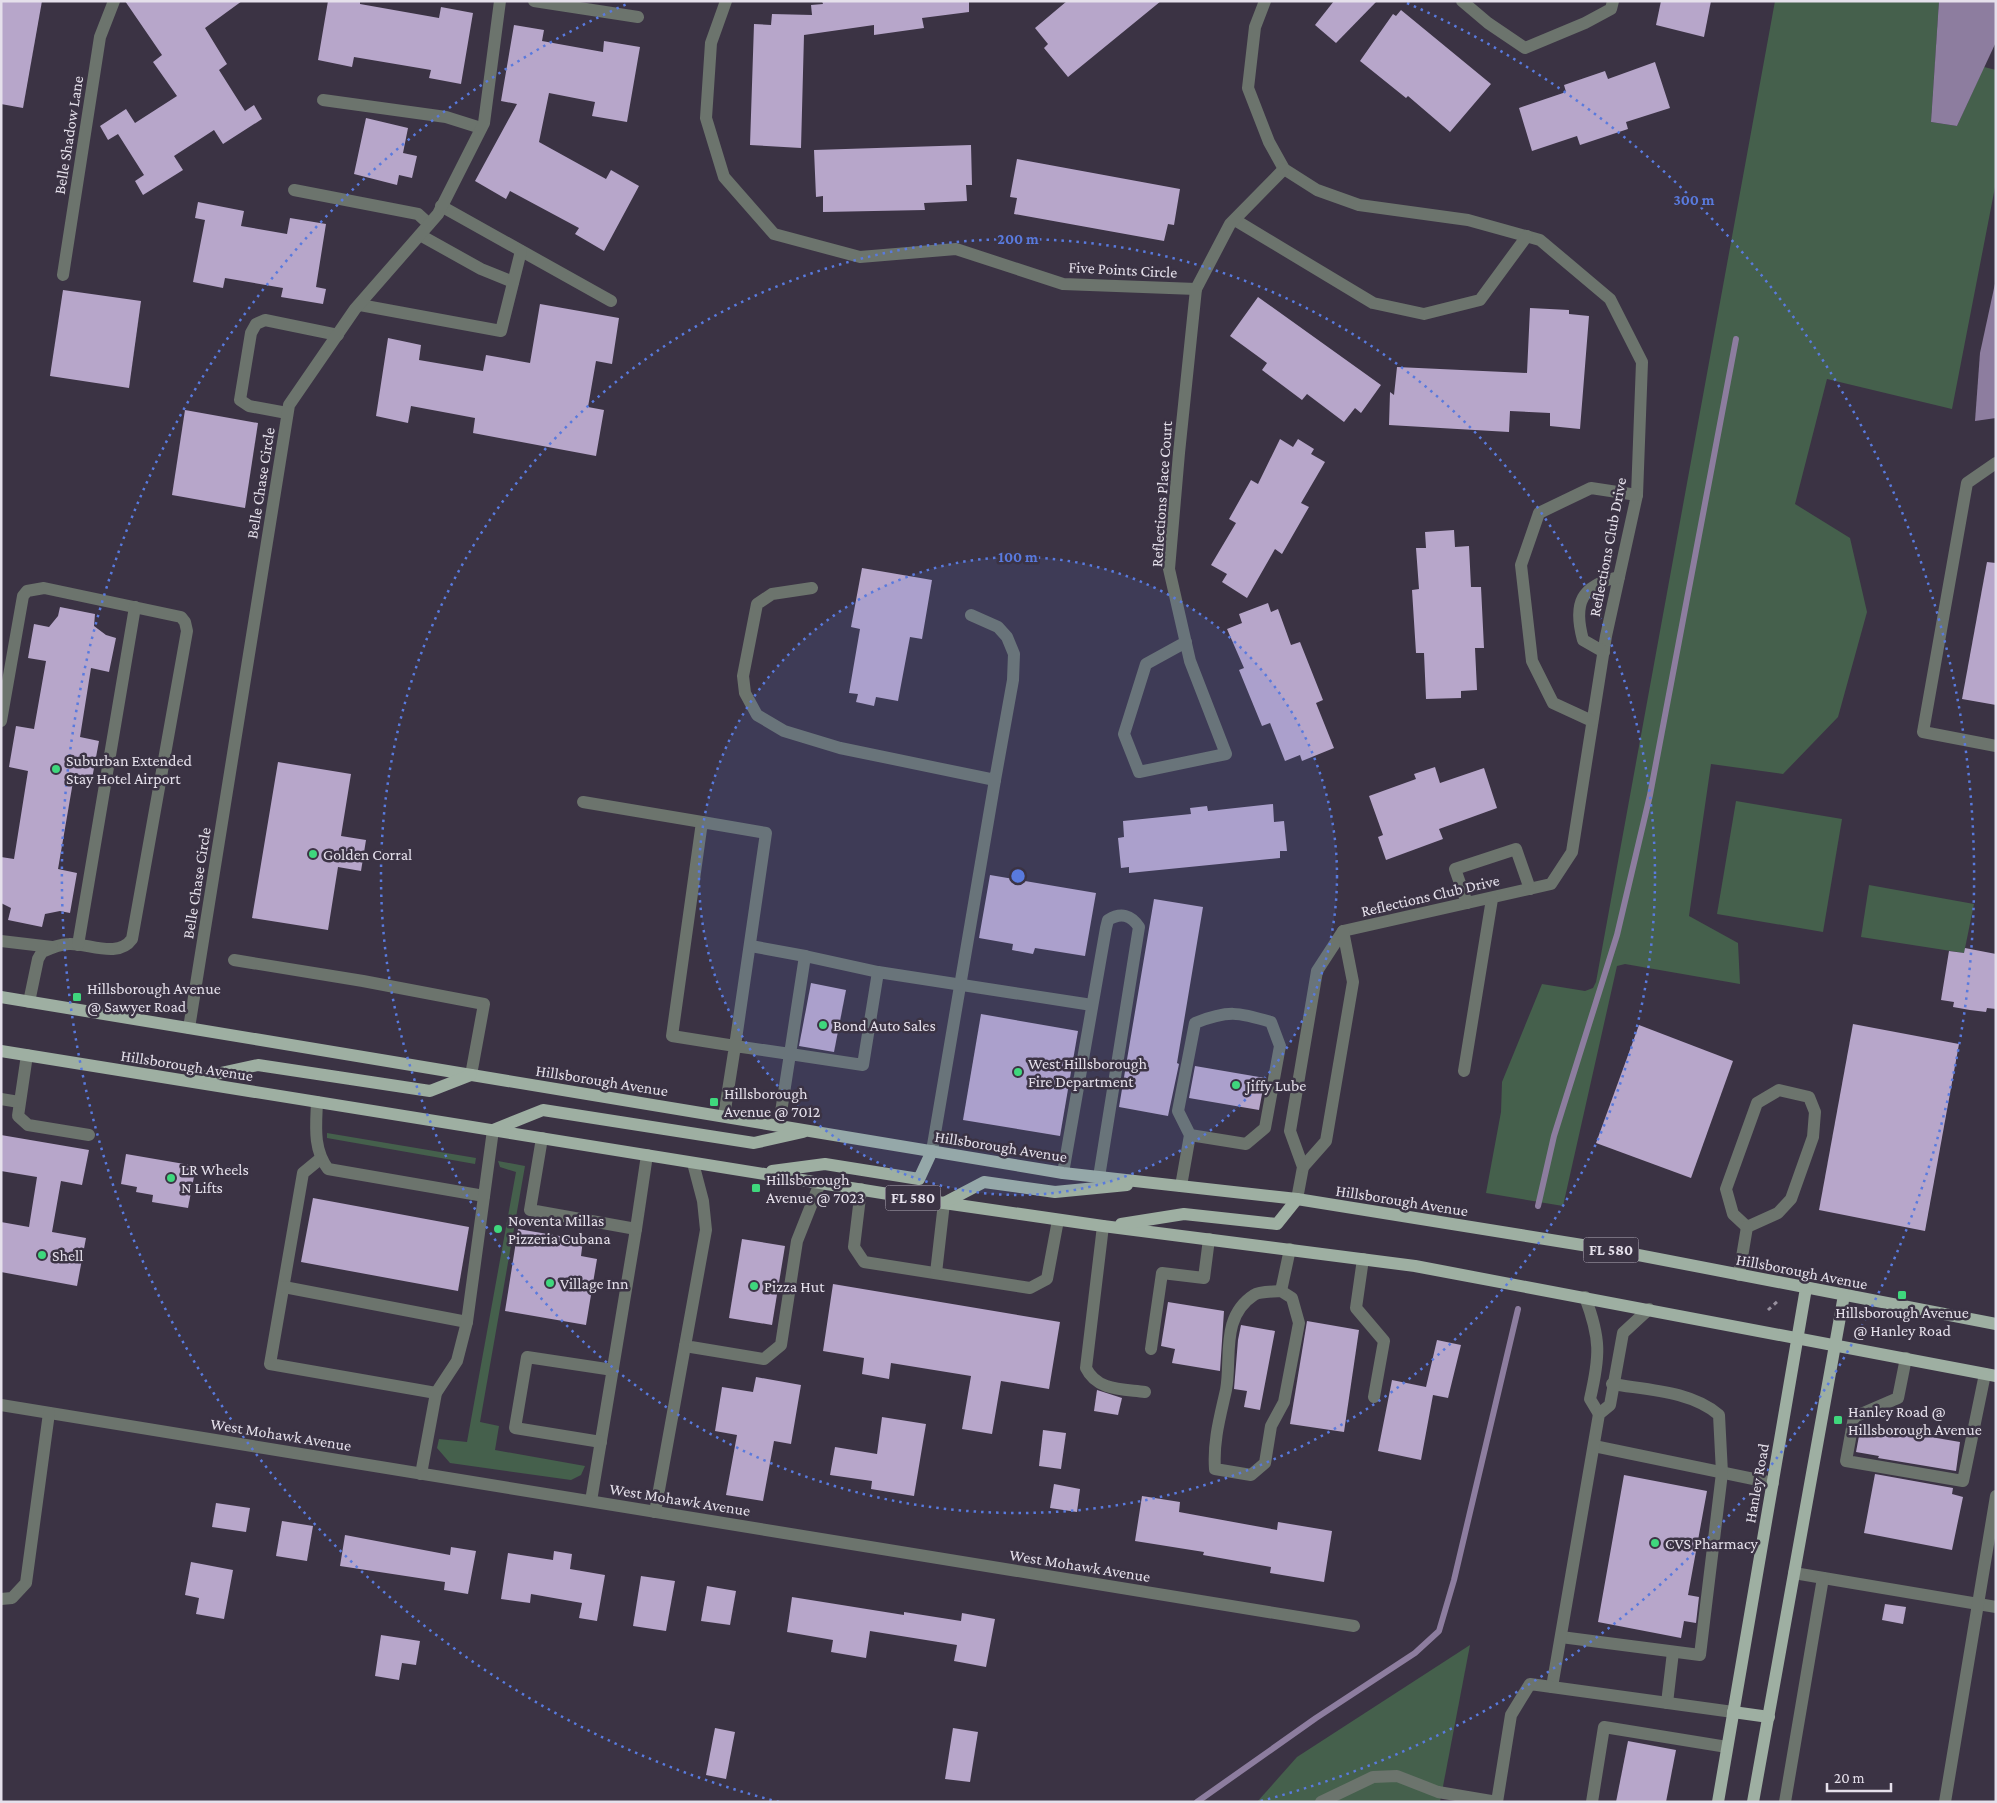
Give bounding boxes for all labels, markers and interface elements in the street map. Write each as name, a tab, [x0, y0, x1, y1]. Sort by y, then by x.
street label: Belle Shadow Lane	[51, 75, 86, 196]
text: 300 m	[1673, 192, 1715, 208]
text: 200 m	[997, 231, 1039, 247]
street label: Five Points Circle	[1068, 258, 1178, 281]
street label: Reflections Place Court	[1148, 420, 1175, 568]
street label: Belle Chase Circle	[243, 426, 278, 540]
street label: Reflections Club Drive	[1586, 476, 1629, 618]
text: 100 m	[998, 549, 1038, 565]
place label: Suburban Extended Stay Hotel Airport	[66, 752, 193, 788]
marker: Suburban Extended Stay Hotel Airport	[50, 763, 62, 775]
street label: Belle Chase Circle	[179, 826, 214, 940]
place label: Golden Corral	[323, 846, 412, 863]
marker: Golden Corral	[307, 848, 319, 860]
centre of rings	[1009, 867, 1027, 885]
street label: Reflections Club Drive	[1359, 871, 1501, 920]
place label: Hillsborough Avenue @ Sawyer Road	[87, 980, 221, 1016]
marker: Hillsborough Avenue @ Sawyer Road	[71, 991, 83, 1003]
place label: Bond Auto Sales	[833, 1017, 936, 1034]
marker: Bond Auto Sales	[817, 1019, 829, 1031]
street label: Hillsborough Avenue	[119, 1047, 254, 1085]
place label: West Hillsborough Fire Department	[1028, 1055, 1148, 1091]
street label: Hillsborough Avenue	[534, 1062, 669, 1100]
marker: West Hillsborough Fire Department	[1012, 1066, 1024, 1078]
place label: Jiffy Lube	[1244, 1077, 1306, 1095]
marker: Jiffy Lube	[1230, 1079, 1242, 1091]
place label: Hillsborough Avenue @ 7012	[724, 1085, 821, 1121]
marker: Hillsborough Avenue @ 7012	[708, 1096, 720, 1108]
street label: Hillsborough Avenue	[933, 1128, 1068, 1166]
place label: LR Wheels N Lifts	[181, 1161, 249, 1196]
place label: Hillsborough Avenue @ 7023	[766, 1171, 865, 1207]
marker: LR Wheels N Lifts	[165, 1172, 177, 1184]
marker: Hillsborough Avenue @ 7023	[750, 1182, 762, 1194]
street label: Hillsborough Avenue	[1334, 1182, 1469, 1220]
road number: FL 580	[886, 1186, 940, 1210]
place label: Noventa Millas Pizzeria Cubana	[508, 1212, 611, 1247]
marker: Noventa Millas Pizzeria Cubana	[492, 1223, 504, 1235]
road number: FL 580	[1584, 1238, 1638, 1262]
place label: Shell	[52, 1247, 84, 1264]
marker: Shell	[36, 1249, 48, 1261]
street label: Hillsborough Avenue	[1734, 1250, 1869, 1294]
place label: Village Inn	[560, 1275, 629, 1293]
marker: Village Inn	[544, 1277, 556, 1289]
place label: Pizza Hut	[764, 1278, 825, 1295]
marker: Pizza Hut	[748, 1280, 760, 1292]
marker: Hillsborough Avenue @ Hanley Road	[1896, 1289, 1908, 1301]
place label: Hillsborough Avenue @ Hanley Road	[1835, 1304, 1969, 1340]
place label: Hanley Road @ Hillsborough Avenue	[1848, 1403, 1982, 1439]
marker: Hanley Road @ Hillsborough Avenue	[1832, 1414, 1844, 1426]
street label: West Mohawk Avenue	[209, 1415, 353, 1454]
street label: Hanley Road	[1741, 1441, 1773, 1524]
street label: West Mohawk Avenue	[608, 1480, 752, 1519]
place label: CVS Pharmacy	[1665, 1535, 1759, 1553]
marker: CVS Pharmacy	[1649, 1537, 1661, 1549]
street label: West Mohawk Avenue	[1008, 1546, 1152, 1585]
scale bar	[1827, 1760, 1891, 1792]
text: 20 m	[1834, 1770, 1865, 1786]

